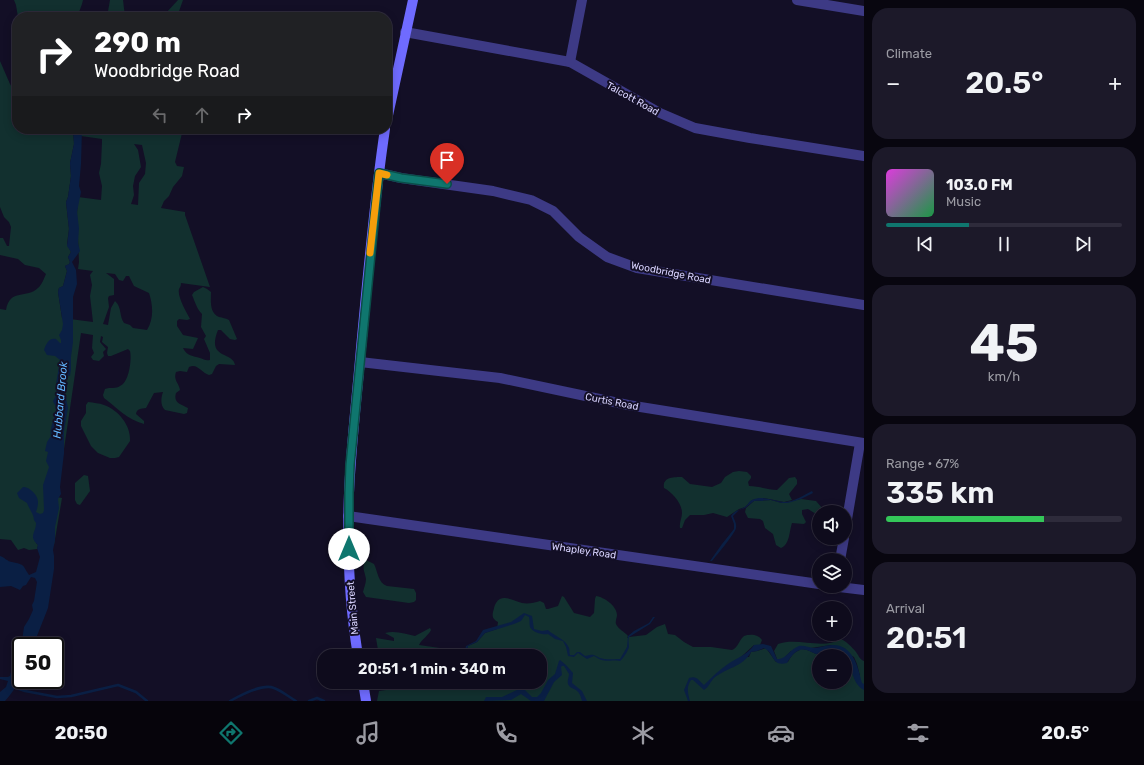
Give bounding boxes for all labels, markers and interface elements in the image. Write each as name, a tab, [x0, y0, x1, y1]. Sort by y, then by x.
text: 290 m	[94, 26, 181, 59]
icon: right	[28, 28, 80, 80]
text: Climate	[886, 46, 932, 61]
text: Woodbridge Road	[94, 60, 240, 82]
text: 20.5°	[965, 65, 1043, 101]
text: −	[886, 70, 900, 97]
text: +	[1108, 70, 1122, 97]
street label: Talcott Road	[604, 80, 661, 118]
icon: left	[149, 104, 171, 126]
icon: ahead	[191, 104, 213, 126]
icon: right	[233, 104, 255, 126]
pin	[430, 143, 464, 184]
icon: arrive	[436, 149, 458, 171]
text: 103.0 FM	[946, 176, 1013, 194]
text: Music	[946, 194, 981, 209]
icon: previous	[914, 233, 936, 255]
icon: pause	[993, 233, 1015, 255]
icon: next	[1072, 233, 1094, 255]
street label: Woodbridge Road	[630, 259, 712, 287]
text: 45	[969, 312, 1039, 374]
water label: Hubbard Brook	[51, 361, 70, 439]
text: km/h	[988, 369, 1020, 384]
street label: Curtis Road	[584, 391, 640, 413]
text: Range · 67%	[886, 456, 959, 471]
text: 335 km	[886, 475, 995, 511]
map controls	[812, 505, 852, 689]
button: sound	[812, 505, 852, 545]
position arrow	[328, 528, 370, 570]
street label: Whapley Road	[551, 541, 617, 561]
button: layers	[812, 553, 852, 593]
street label: Main Street	[345, 581, 361, 635]
button: +	[812, 601, 852, 641]
text: Arrival	[886, 601, 925, 616]
text: 20:51	[886, 620, 967, 656]
speed limit sign: 50	[12, 637, 64, 689]
button: −	[812, 649, 852, 689]
text: 20:51 · 1 min · 340 m	[358, 660, 506, 678]
icon: directions	[217, 719, 245, 747]
icon: music	[354, 719, 382, 747]
icon: phone	[492, 719, 520, 747]
icon: climate	[629, 719, 657, 747]
icon: car	[767, 719, 795, 747]
icon: filters	[904, 719, 932, 747]
text: 20:50	[55, 722, 108, 744]
text: 20.5°	[1041, 722, 1089, 744]

